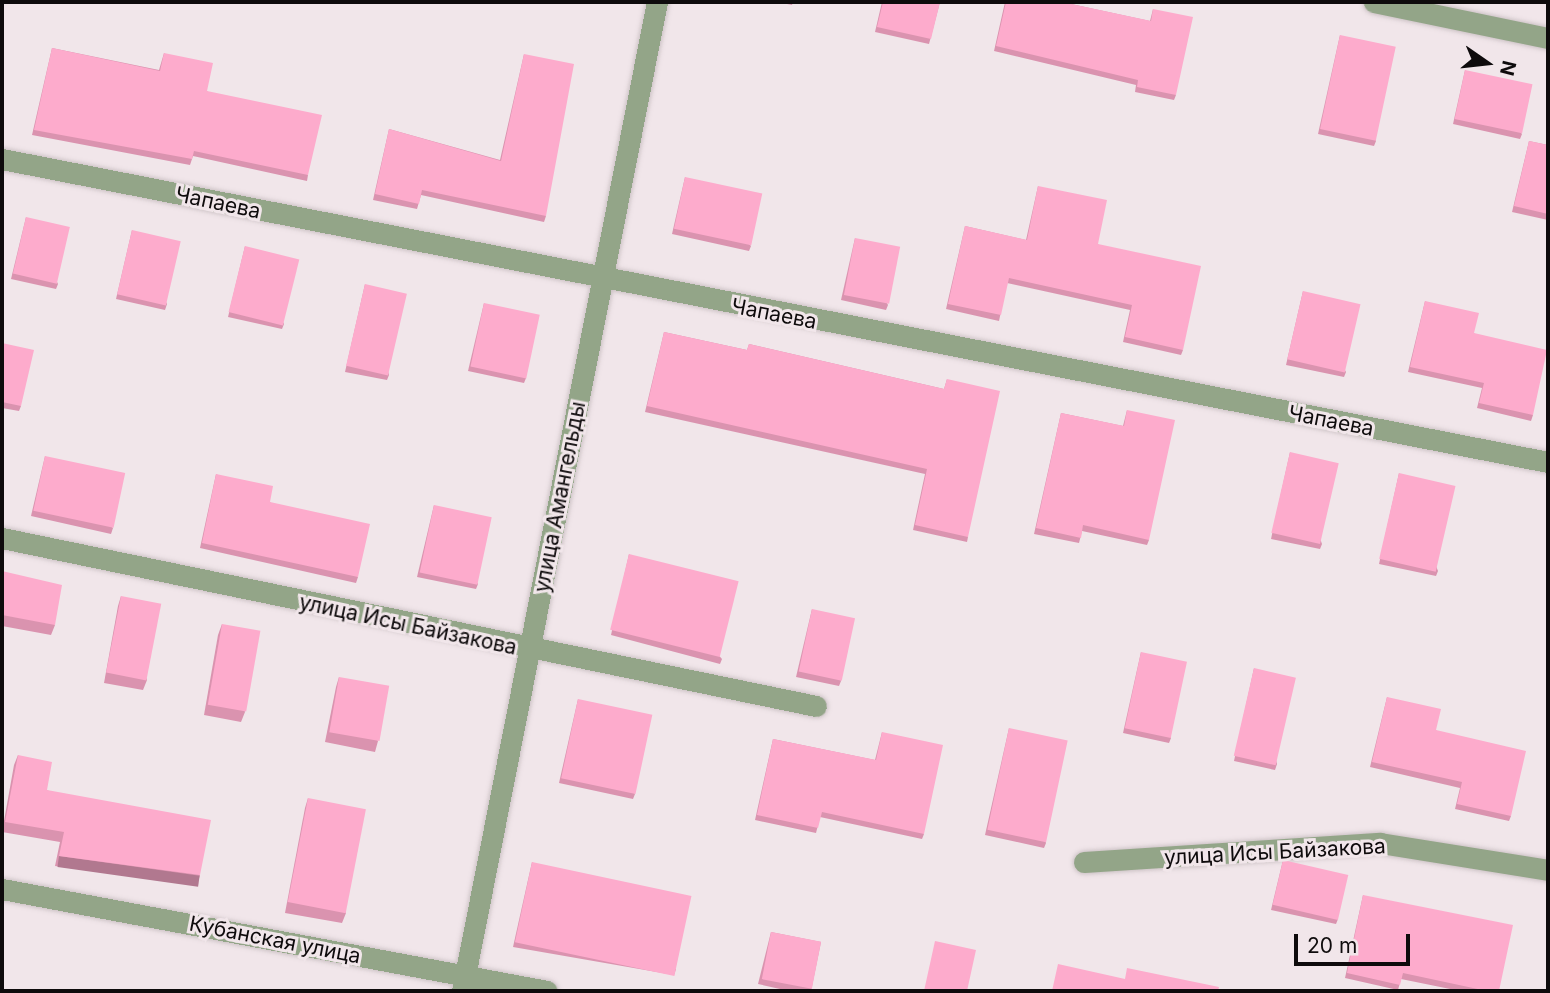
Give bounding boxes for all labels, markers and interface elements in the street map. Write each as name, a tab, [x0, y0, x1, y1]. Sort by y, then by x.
north arrow	[1452, 28, 1522, 98]
text: N	[1495, 58, 1521, 78]
street label: Чапаева	[173, 182, 263, 224]
street label: Чапаева	[729, 293, 819, 335]
street label: улица Амангельды	[529, 399, 591, 595]
street label: Чапаева	[1286, 400, 1376, 442]
street label: улица Исы Байзакова	[297, 590, 519, 660]
street label: улица Исы Байзакова	[1164, 834, 1386, 870]
street label: Кубанская улица	[187, 911, 363, 969]
scale bar	[1298, 920, 1414, 964]
text: 20 m	[1307, 933, 1357, 958]

